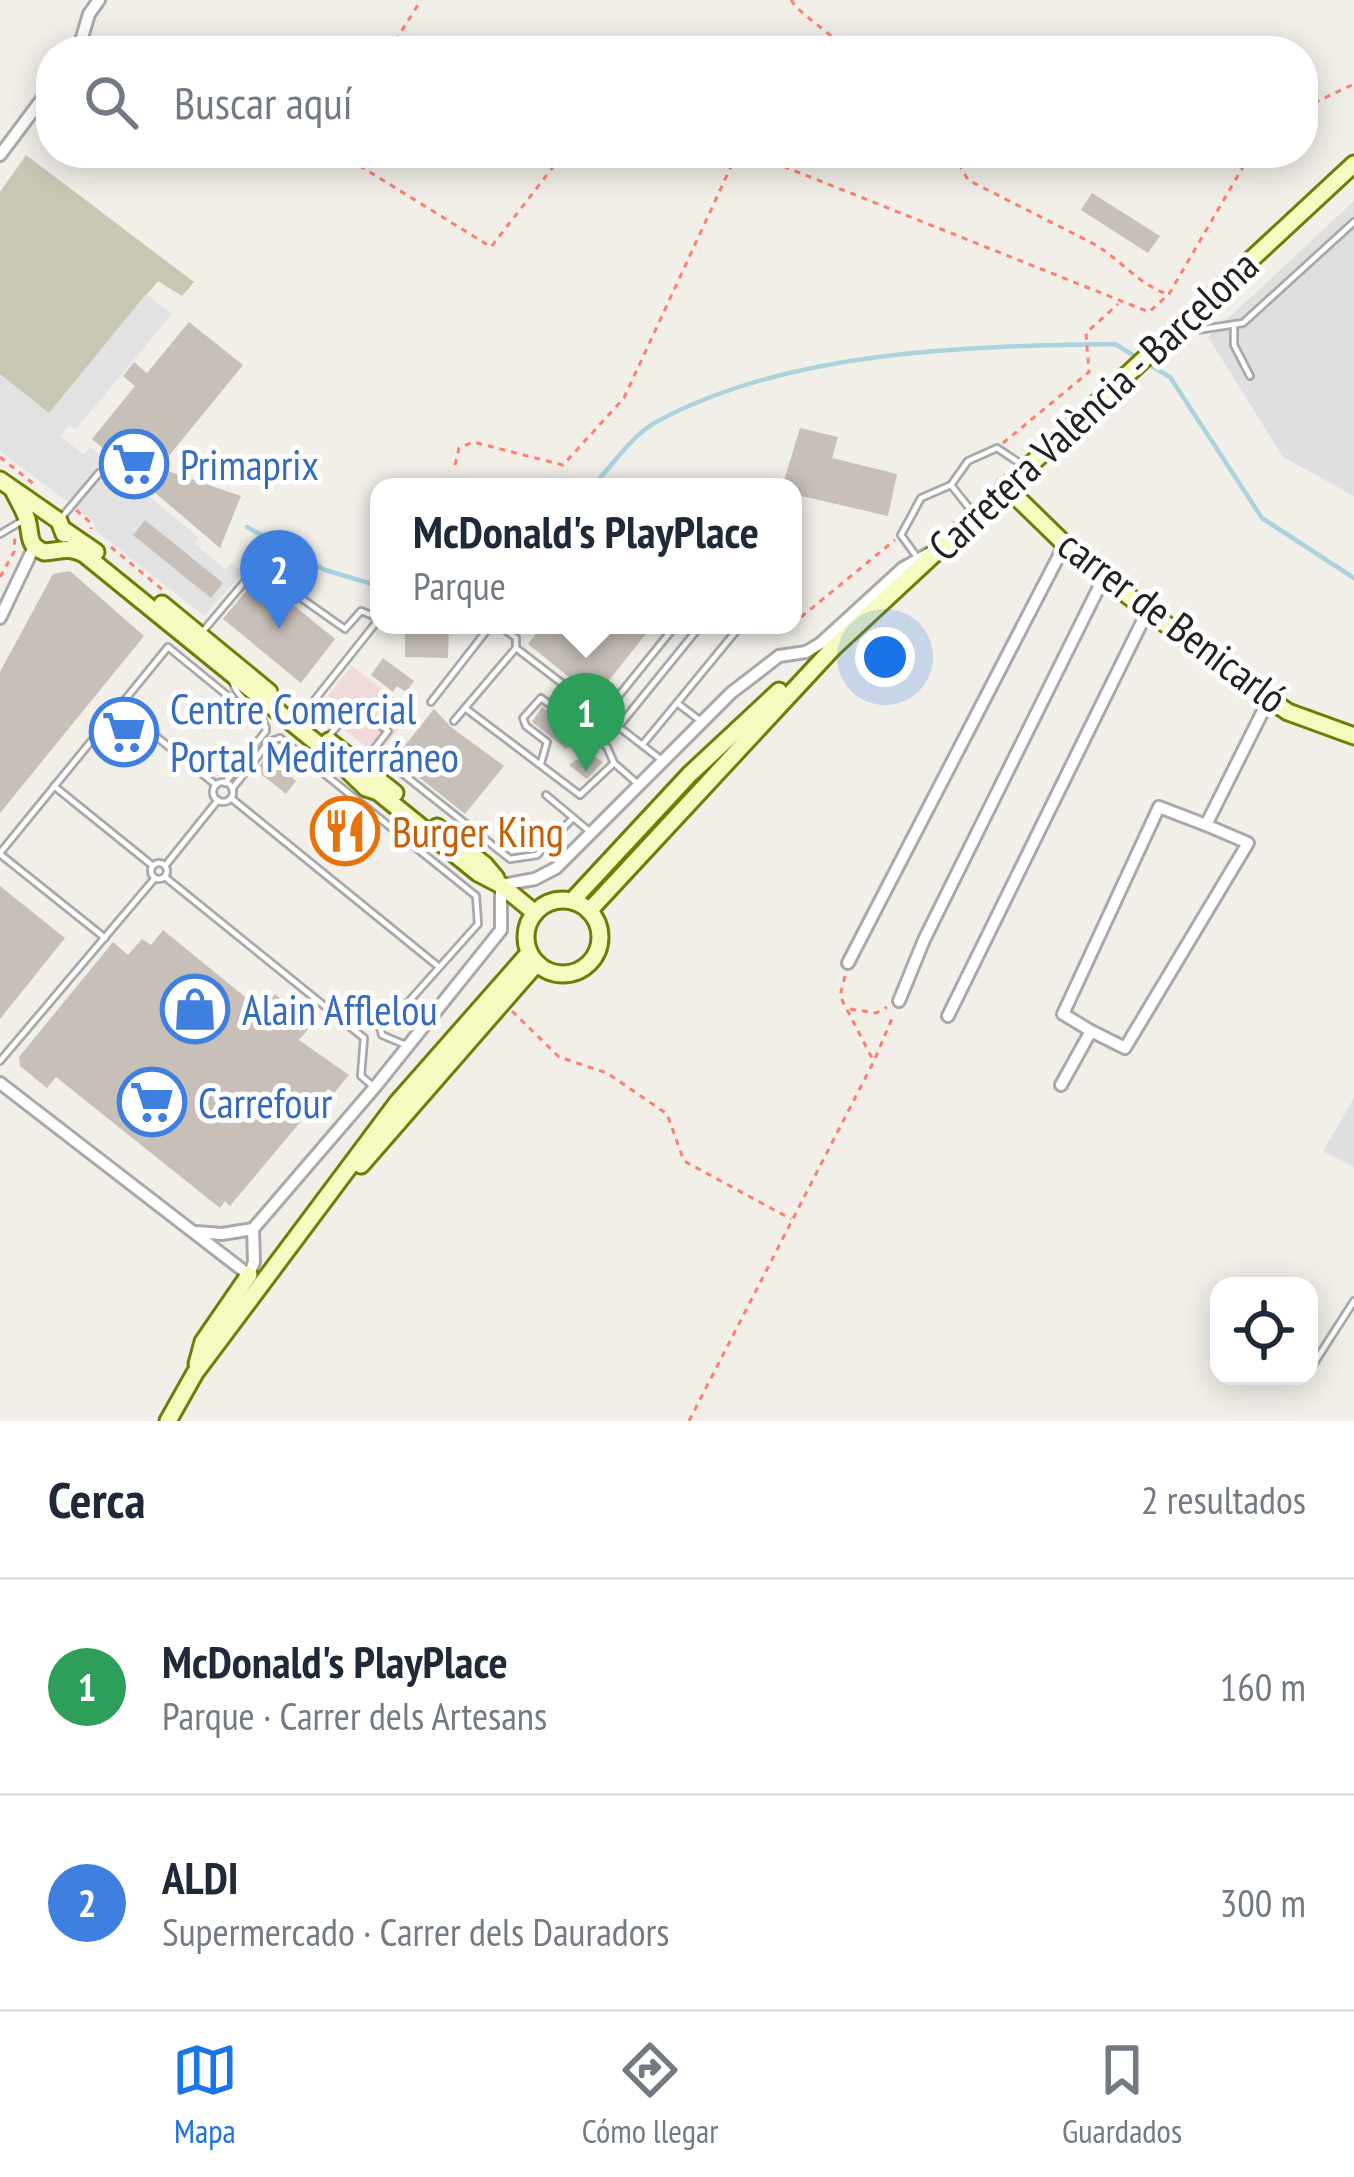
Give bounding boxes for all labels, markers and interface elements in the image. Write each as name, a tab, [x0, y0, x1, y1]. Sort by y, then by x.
search box	[36, 36, 1318, 168]
icon: search	[78, 69, 144, 135]
text: Buscar aquí	[174, 73, 353, 131]
street label: Carretera València - Barcelona	[917, 238, 1269, 572]
supermarket icon: Primaprix	[99, 429, 169, 499]
place label: Primaprix	[180, 437, 319, 492]
popup	[370, 478, 802, 634]
text: McDonald's PlayPlace	[413, 502, 759, 560]
street label: carrer de Benicarló	[1047, 517, 1299, 725]
pin: 2	[240, 530, 318, 629]
text: Parque	[413, 560, 506, 611]
your location	[855, 627, 915, 687]
pin: 1	[547, 673, 625, 772]
place label: Centre Comercial Portal Mediterráneo	[170, 681, 459, 784]
supermarket icon: Centre Comercial Portal Mediterráneo	[89, 697, 159, 767]
restaurant icon: Burger King	[310, 796, 380, 866]
place label: Burger King	[392, 804, 564, 859]
shop icon: Alain Afflelou	[160, 974, 230, 1044]
place label: Alain Afflelou	[242, 982, 438, 1037]
supermarket icon: Carrefour	[117, 1067, 187, 1137]
place label: Carrefour	[198, 1075, 333, 1130]
map controls	[1210, 1277, 1318, 1385]
button: locate	[1210, 1277, 1318, 1385]
text: Cerca	[48, 1466, 146, 1532]
text: 2 resultados	[1141, 1474, 1306, 1525]
text: McDonald's PlayPlace	[162, 1632, 508, 1690]
text: 1	[78, 1661, 96, 1712]
text: 160 m	[1220, 1661, 1306, 1712]
text: Parque · Carrer dels Artesans	[162, 1690, 547, 1741]
text: ALDI	[162, 1848, 238, 1906]
text: 2	[78, 1877, 96, 1928]
text: 300 m	[1220, 1877, 1306, 1928]
text: Supermercado · Carrer dels Dauradors	[162, 1906, 669, 1957]
tab: Mapa	[172, 2037, 238, 2152]
tab: Cómo llegar	[582, 2037, 718, 2152]
tab: Guardados	[1062, 2037, 1182, 2152]

